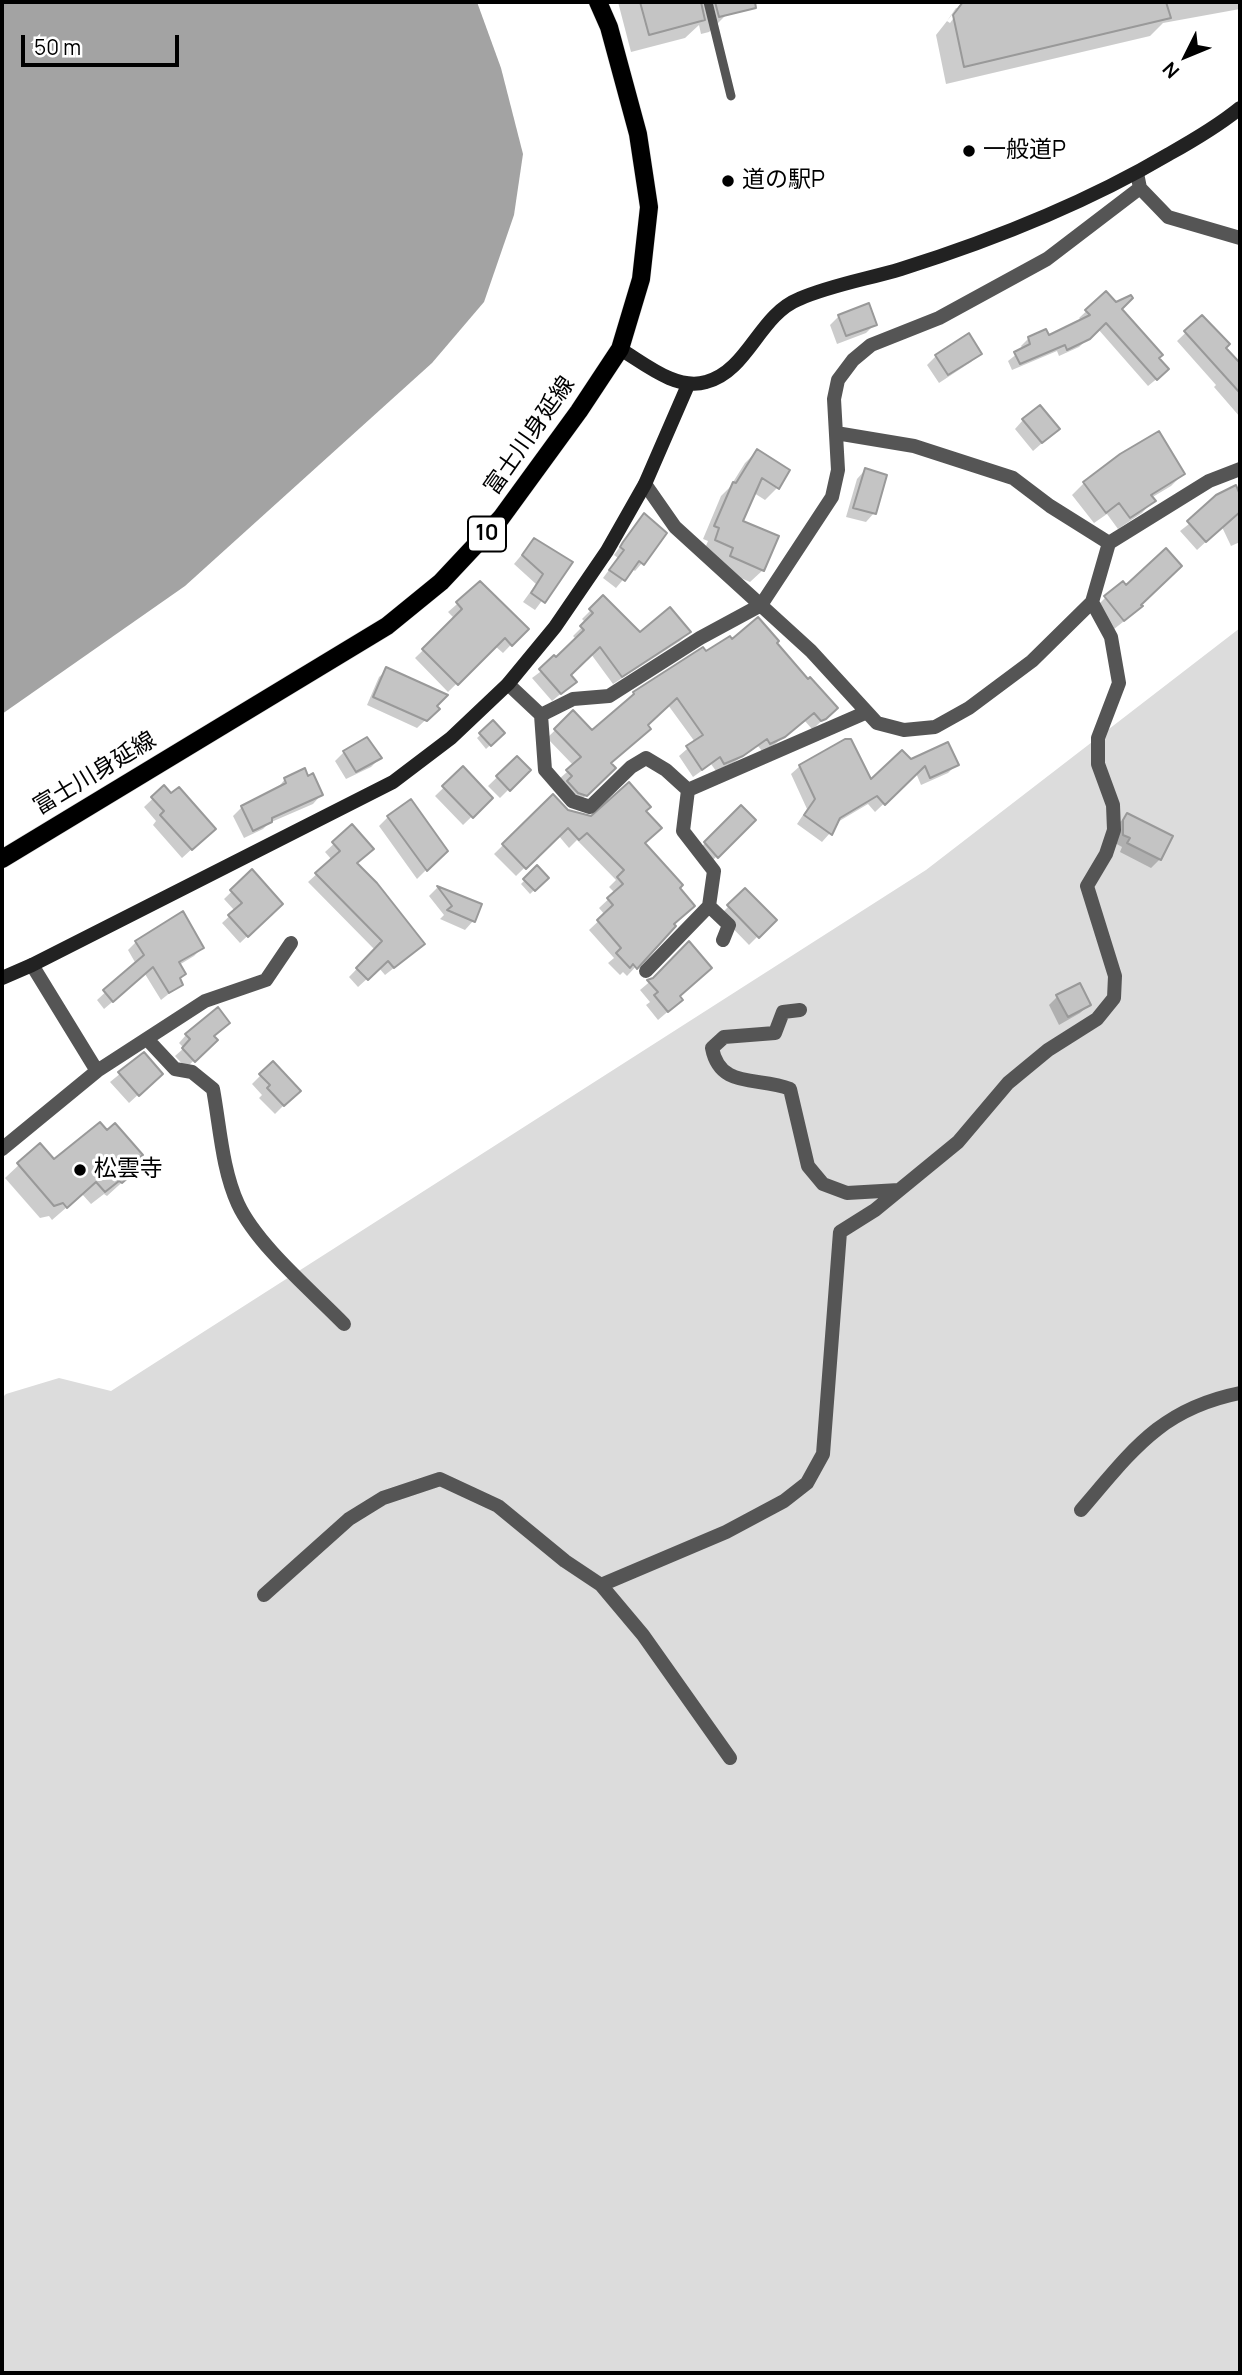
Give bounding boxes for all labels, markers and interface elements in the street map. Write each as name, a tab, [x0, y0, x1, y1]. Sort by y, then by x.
scale bar	[24, 21, 182, 65]
north arrow	[1151, 21, 1221, 91]
text: 50 m	[34, 33, 81, 61]
text: N	[1156, 56, 1185, 84]
place label: 一般道P	[983, 137, 1066, 165]
marker: 一般道P	[961, 143, 977, 159]
place label: 道の駅P	[742, 167, 825, 195]
marker: 道の駅P	[720, 173, 736, 189]
street label: 富士川身延線	[479, 372, 581, 500]
road number: 10	[468, 516, 506, 552]
street label: 富士川身延線	[29, 727, 161, 821]
place label: 松雲寺	[94, 1156, 163, 1184]
marker: 松雲寺	[72, 1162, 88, 1178]

